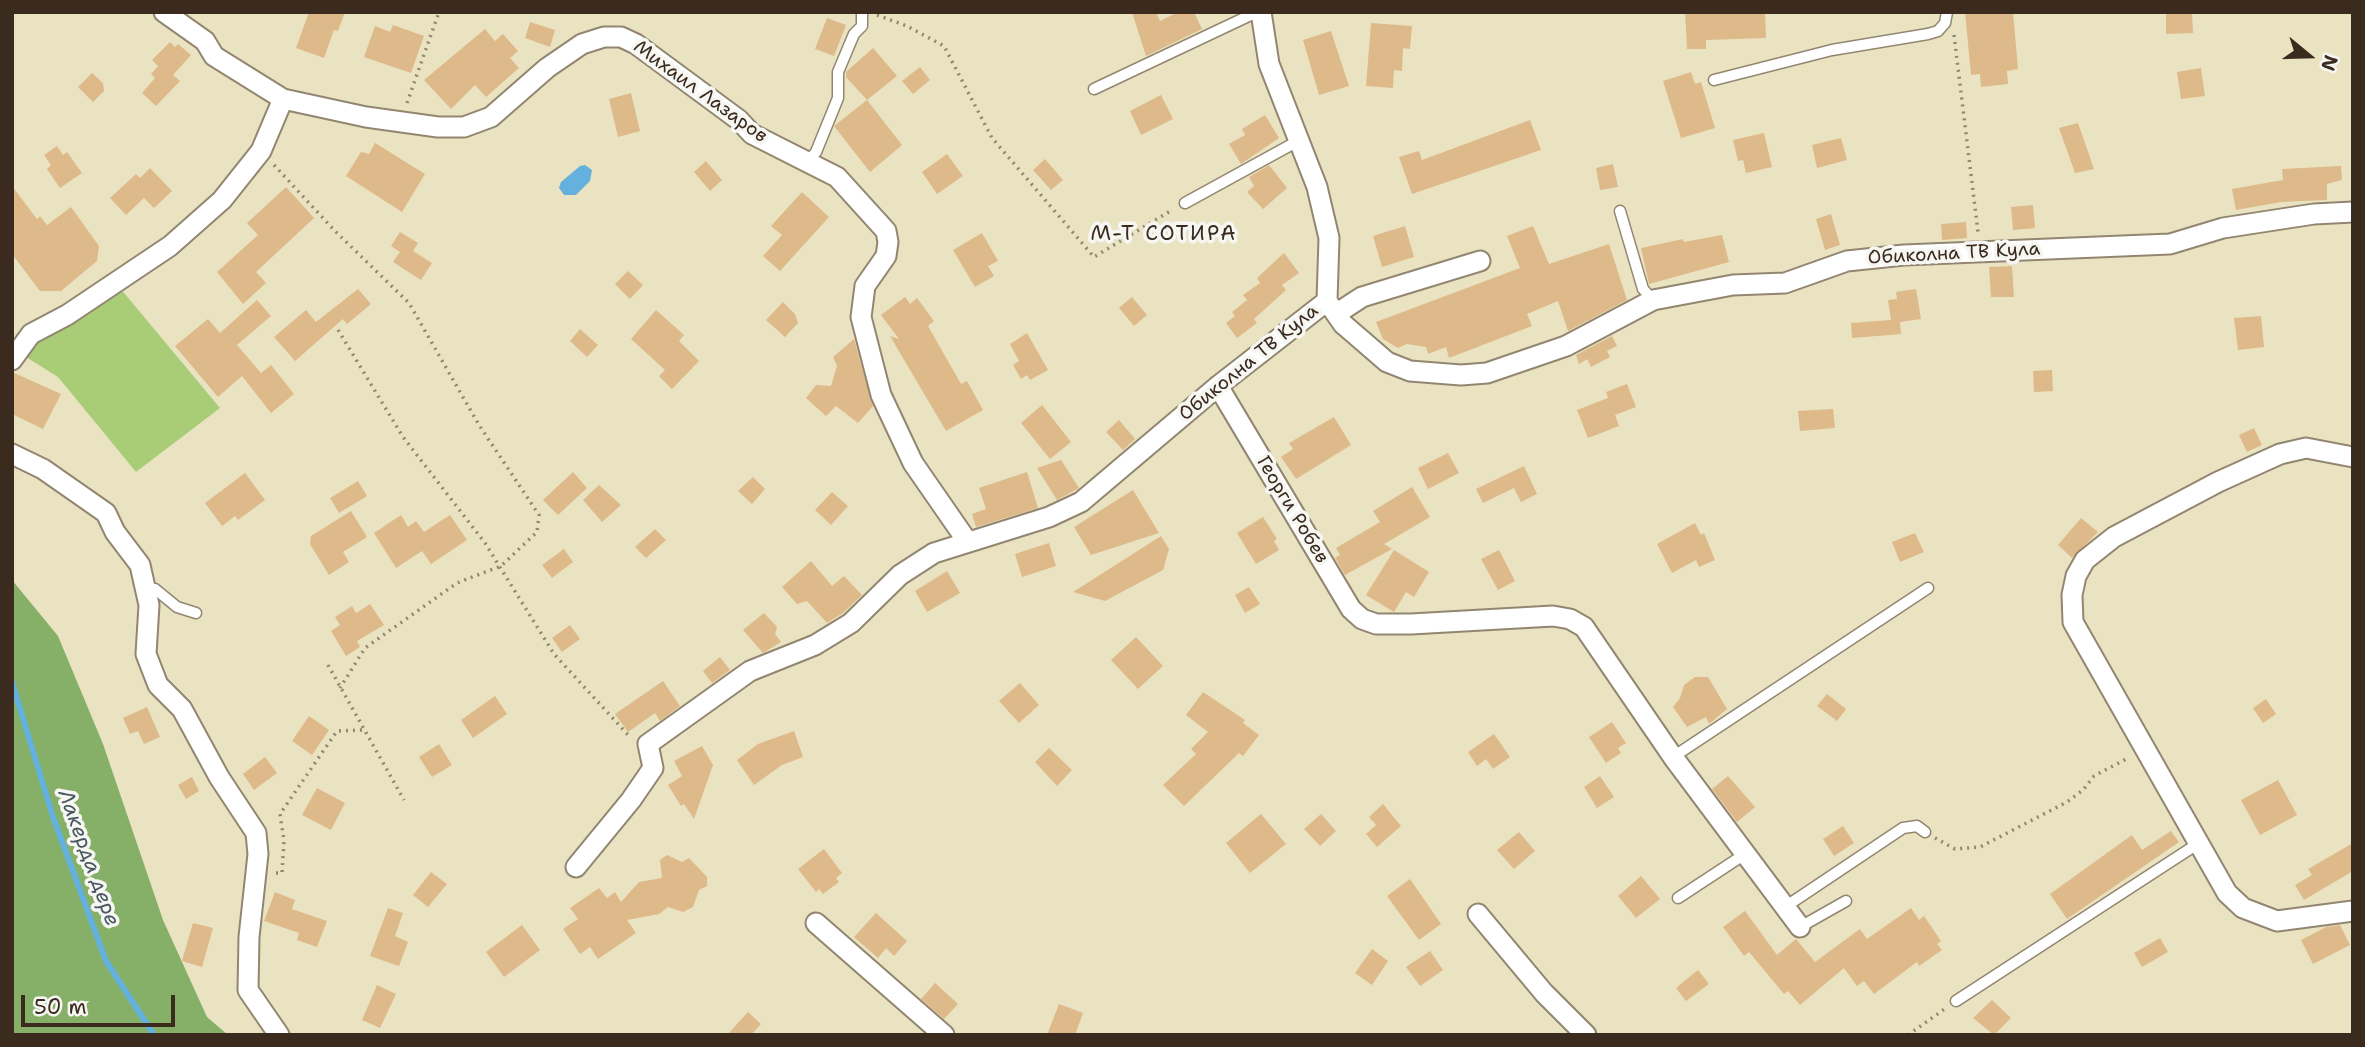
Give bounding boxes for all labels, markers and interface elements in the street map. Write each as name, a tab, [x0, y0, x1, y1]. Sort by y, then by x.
north arrow	[2274, 21, 2344, 91]
street label: Михаил Лазаров	[629, 36, 771, 148]
text: N	[2315, 52, 2344, 74]
district label: М-Т СОТИРА	[1092, 222, 1236, 248]
street label: Обиколна ТВ Кула	[1867, 238, 2041, 270]
street label: Обиколна ТВ Кула	[1175, 300, 1323, 426]
street label: Георги Робев	[1251, 452, 1333, 568]
water label: Лакерда дере	[52, 786, 124, 930]
scale bar	[24, 981, 178, 1025]
text: 50 m	[34, 993, 87, 1021]

